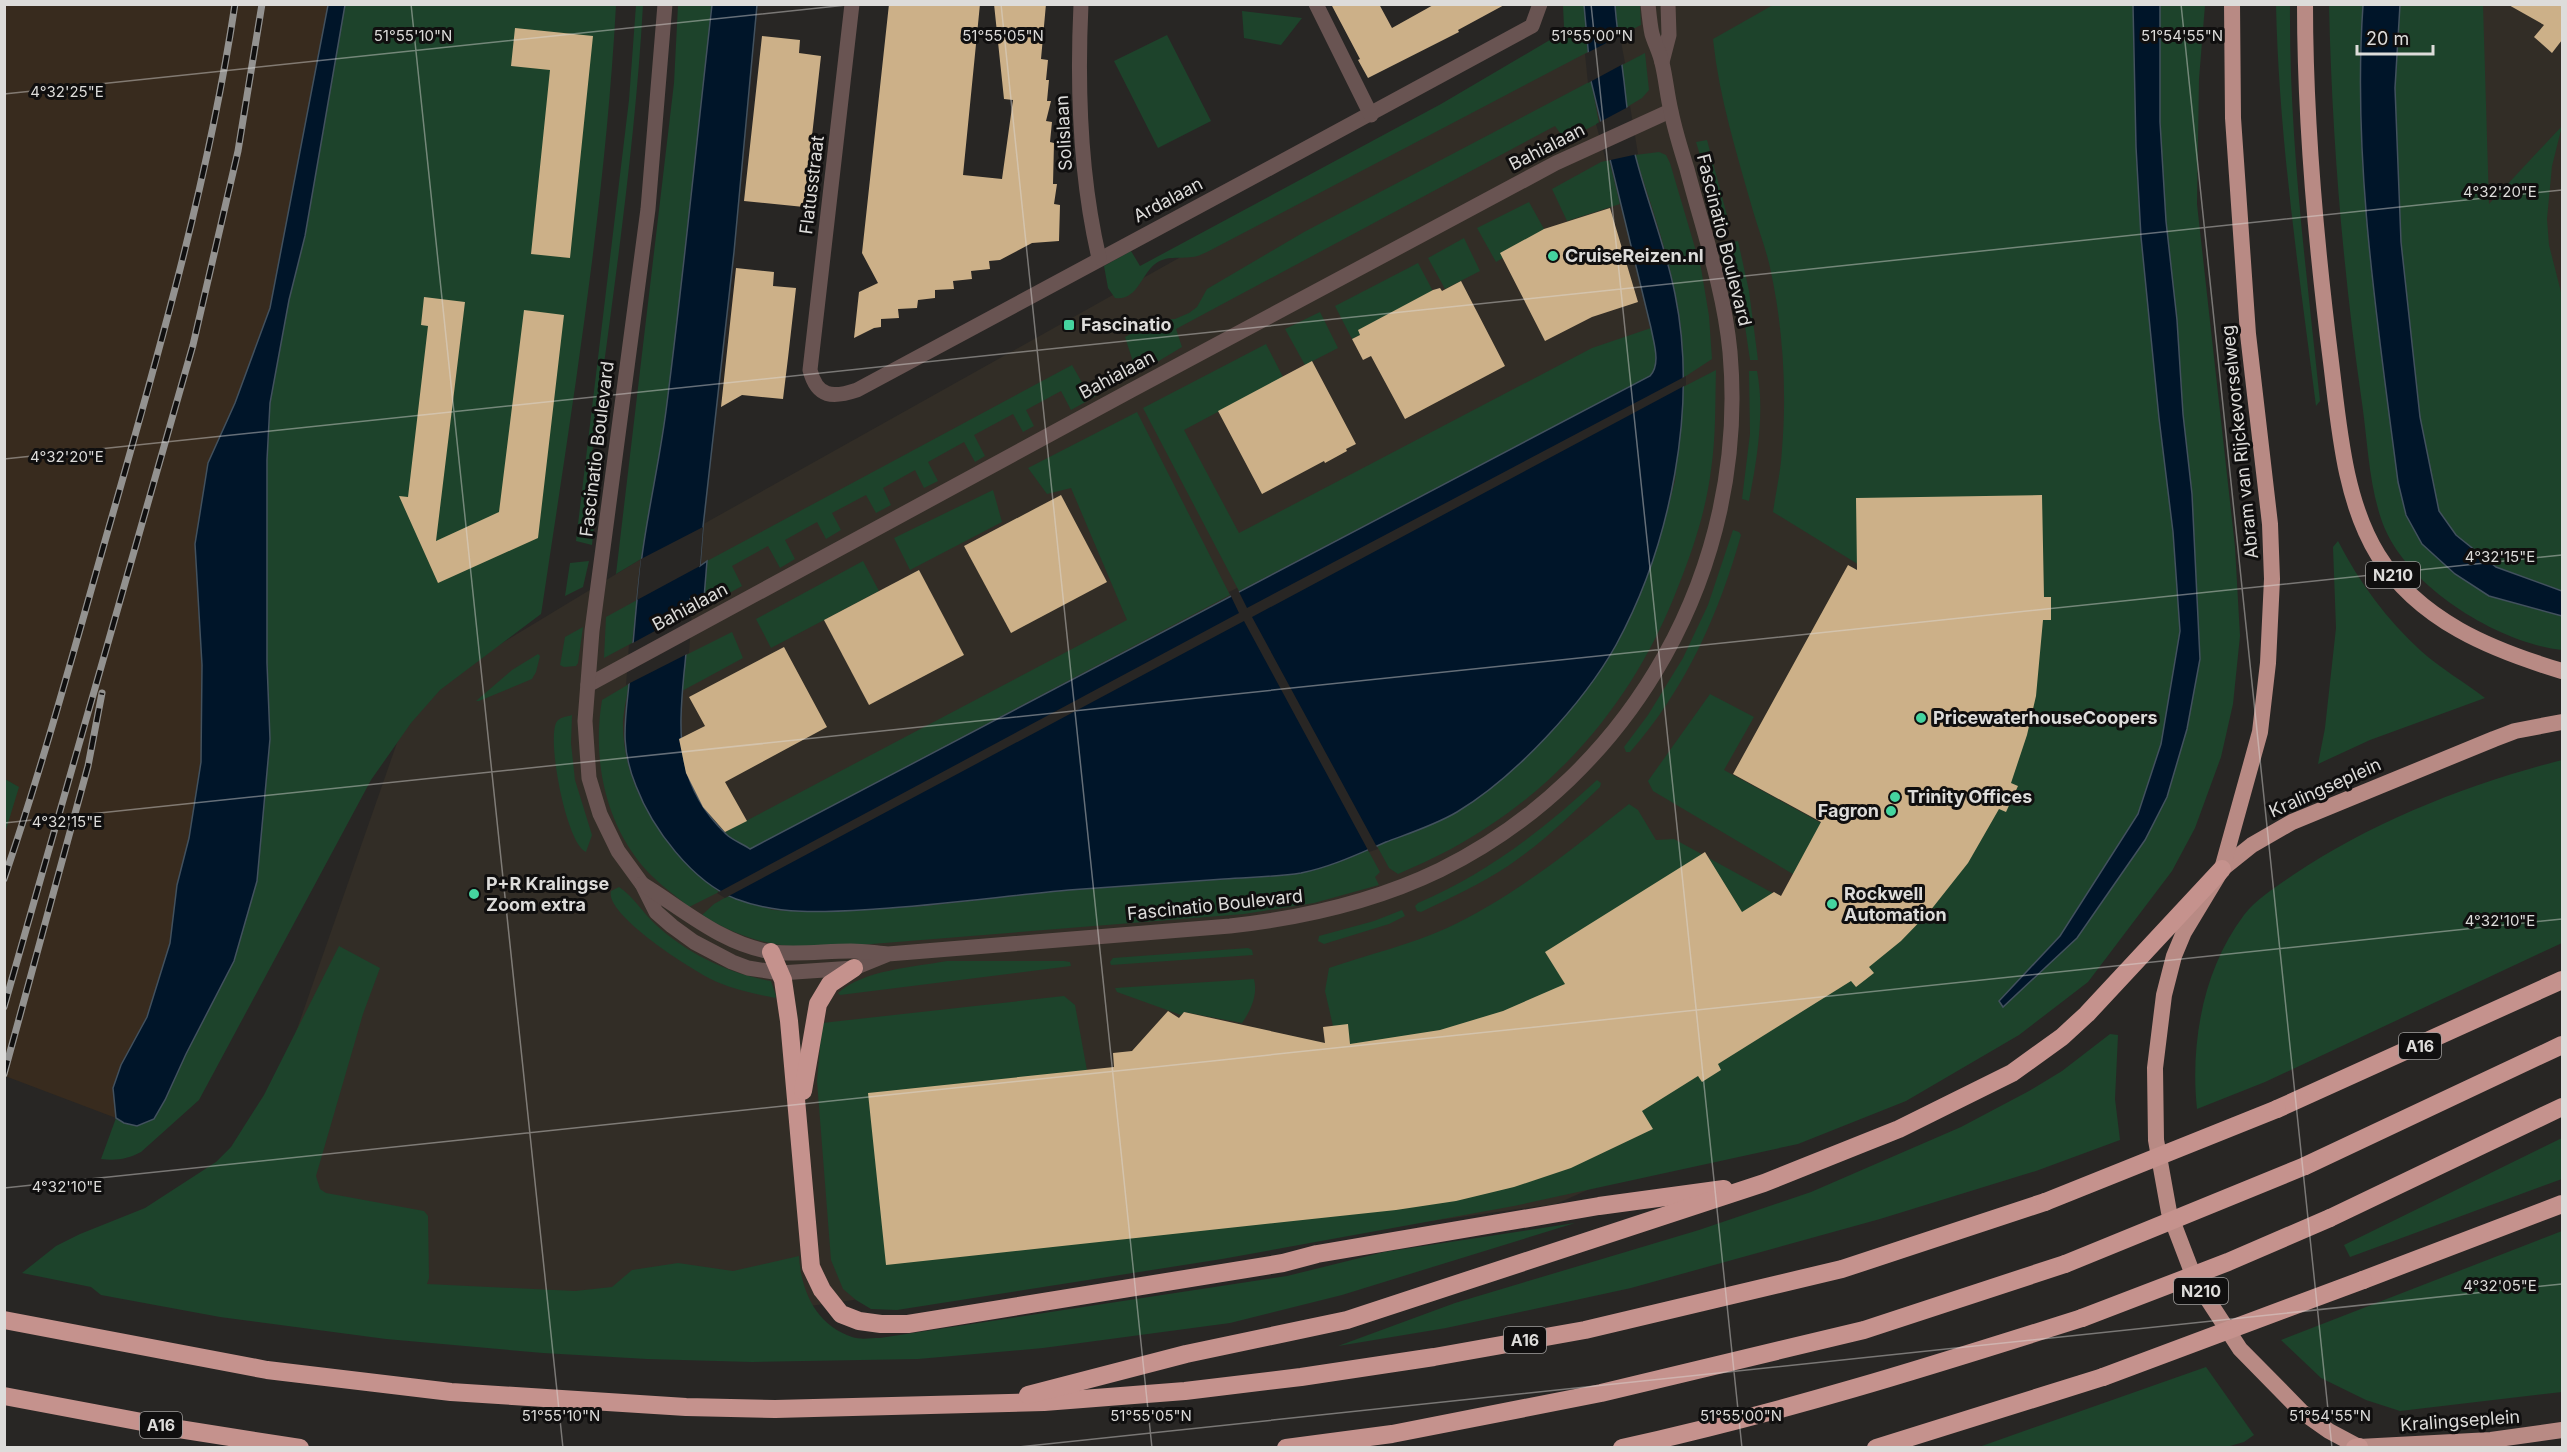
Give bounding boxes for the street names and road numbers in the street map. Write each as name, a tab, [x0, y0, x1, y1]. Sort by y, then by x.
street label: Solislaan	[1051, 95, 1076, 171]
street label: Bahialaan	[1505, 119, 1588, 175]
street label: Flatusstraat	[795, 134, 828, 236]
street label: Fascinatio Boulevard	[1693, 152, 1756, 328]
street label: Ardalaan	[1130, 173, 1206, 226]
street label: Abram van Rijckevorselweg	[2217, 324, 2262, 560]
street label: Bahialaan	[1076, 346, 1158, 403]
street label: Fascinatio Boulevard	[575, 360, 618, 538]
road number: N210	[2366, 562, 2420, 588]
street label: Bahialaan	[649, 578, 731, 635]
street label: Kralingseplein	[2266, 753, 2384, 822]
street label: Fascinatio Boulevard	[1126, 885, 1304, 924]
road number: A16	[2399, 1033, 2441, 1059]
road number: N210	[2174, 1278, 2228, 1304]
road number: A16	[1504, 1327, 1546, 1353]
street label: Kralingseplein	[2399, 1406, 2521, 1435]
road number: A16	[140, 1412, 182, 1438]

